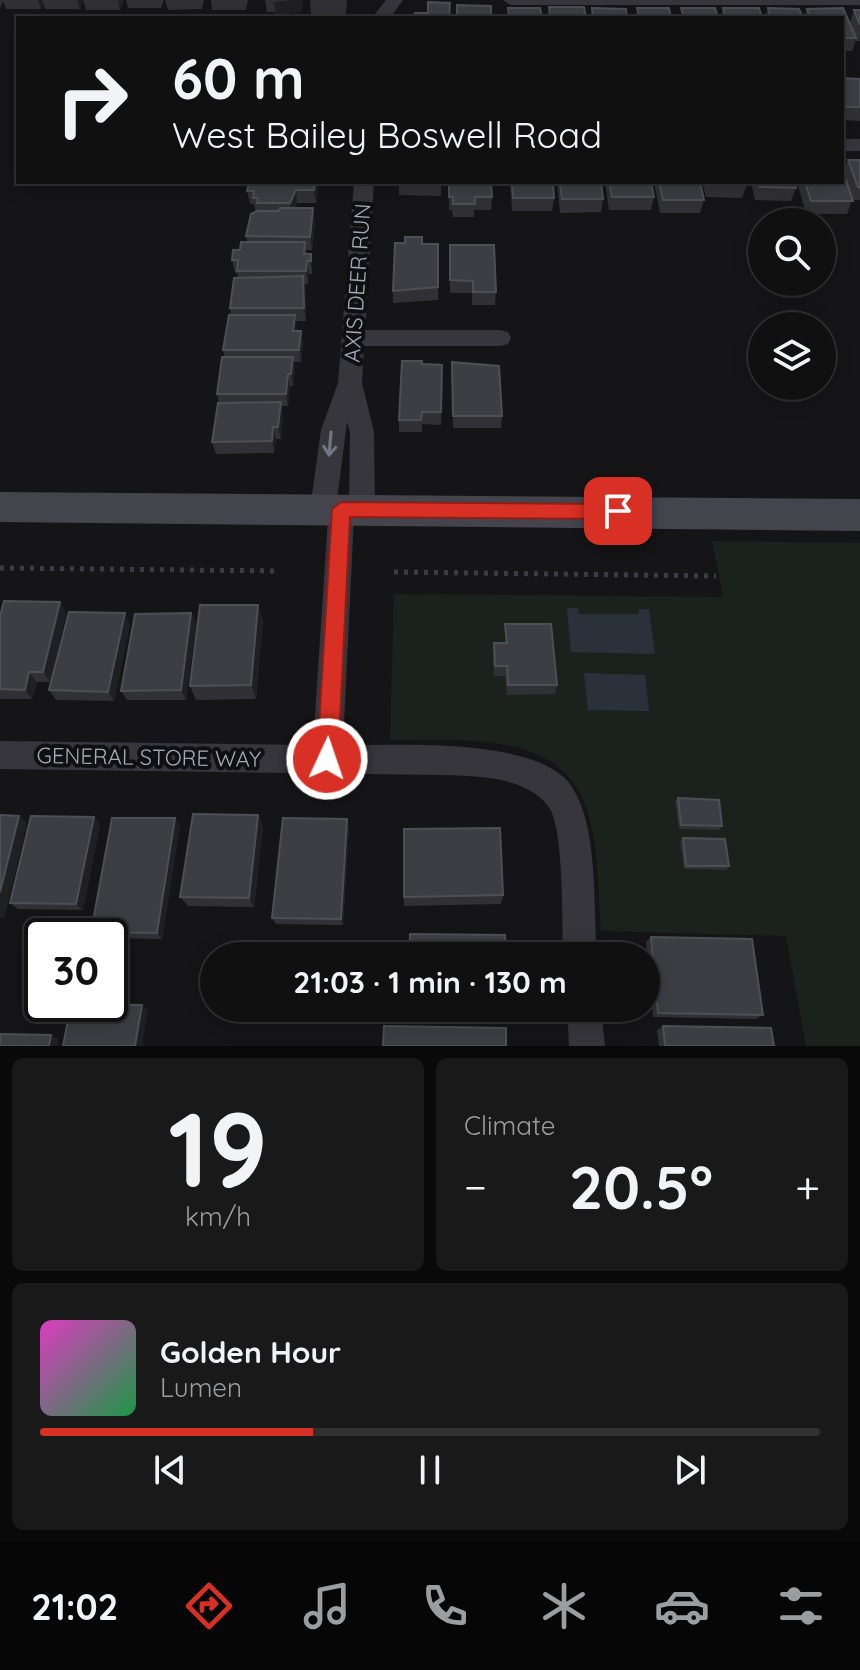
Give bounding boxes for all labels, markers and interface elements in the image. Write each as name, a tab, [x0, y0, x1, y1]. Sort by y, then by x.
text: 60 m	[172, 43, 305, 113]
icon: right	[40, 48, 144, 152]
text: West Bailey Boswell Road	[172, 112, 602, 157]
street label: AXIS DEER RUN	[337, 203, 377, 363]
map controls	[748, 208, 836, 400]
button: search	[748, 208, 836, 296]
button: layers	[748, 312, 836, 400]
one-way arrow	[322, 430, 337, 457]
pin	[584, 477, 652, 545]
icon: arrive	[596, 489, 640, 533]
position arrow	[285, 717, 369, 801]
street label: GENERAL STORE WAY	[36, 741, 262, 773]
speed limit sign: 30	[24, 918, 128, 1022]
text: 21:03 · 1 min · 130 m	[293, 963, 567, 1001]
text: 19	[168, 1083, 268, 1213]
text: Climate	[464, 1109, 555, 1142]
text: 20.5°	[569, 1149, 713, 1224]
text: −	[464, 1159, 487, 1214]
text: +	[795, 1159, 820, 1214]
text: km/h	[185, 1200, 251, 1233]
text: Golden Hour	[160, 1333, 341, 1371]
text: Lumen	[160, 1371, 242, 1404]
icon: previous	[148, 1448, 192, 1492]
icon: pause	[408, 1448, 452, 1492]
icon: next	[668, 1448, 712, 1492]
icon: directions	[181, 1578, 237, 1634]
icon: music	[299, 1578, 355, 1634]
icon: phone	[417, 1578, 473, 1634]
icon: climate	[536, 1578, 592, 1634]
icon: car	[654, 1578, 710, 1634]
icon: filters	[773, 1578, 829, 1634]
text: 21:02	[31, 1584, 118, 1629]

